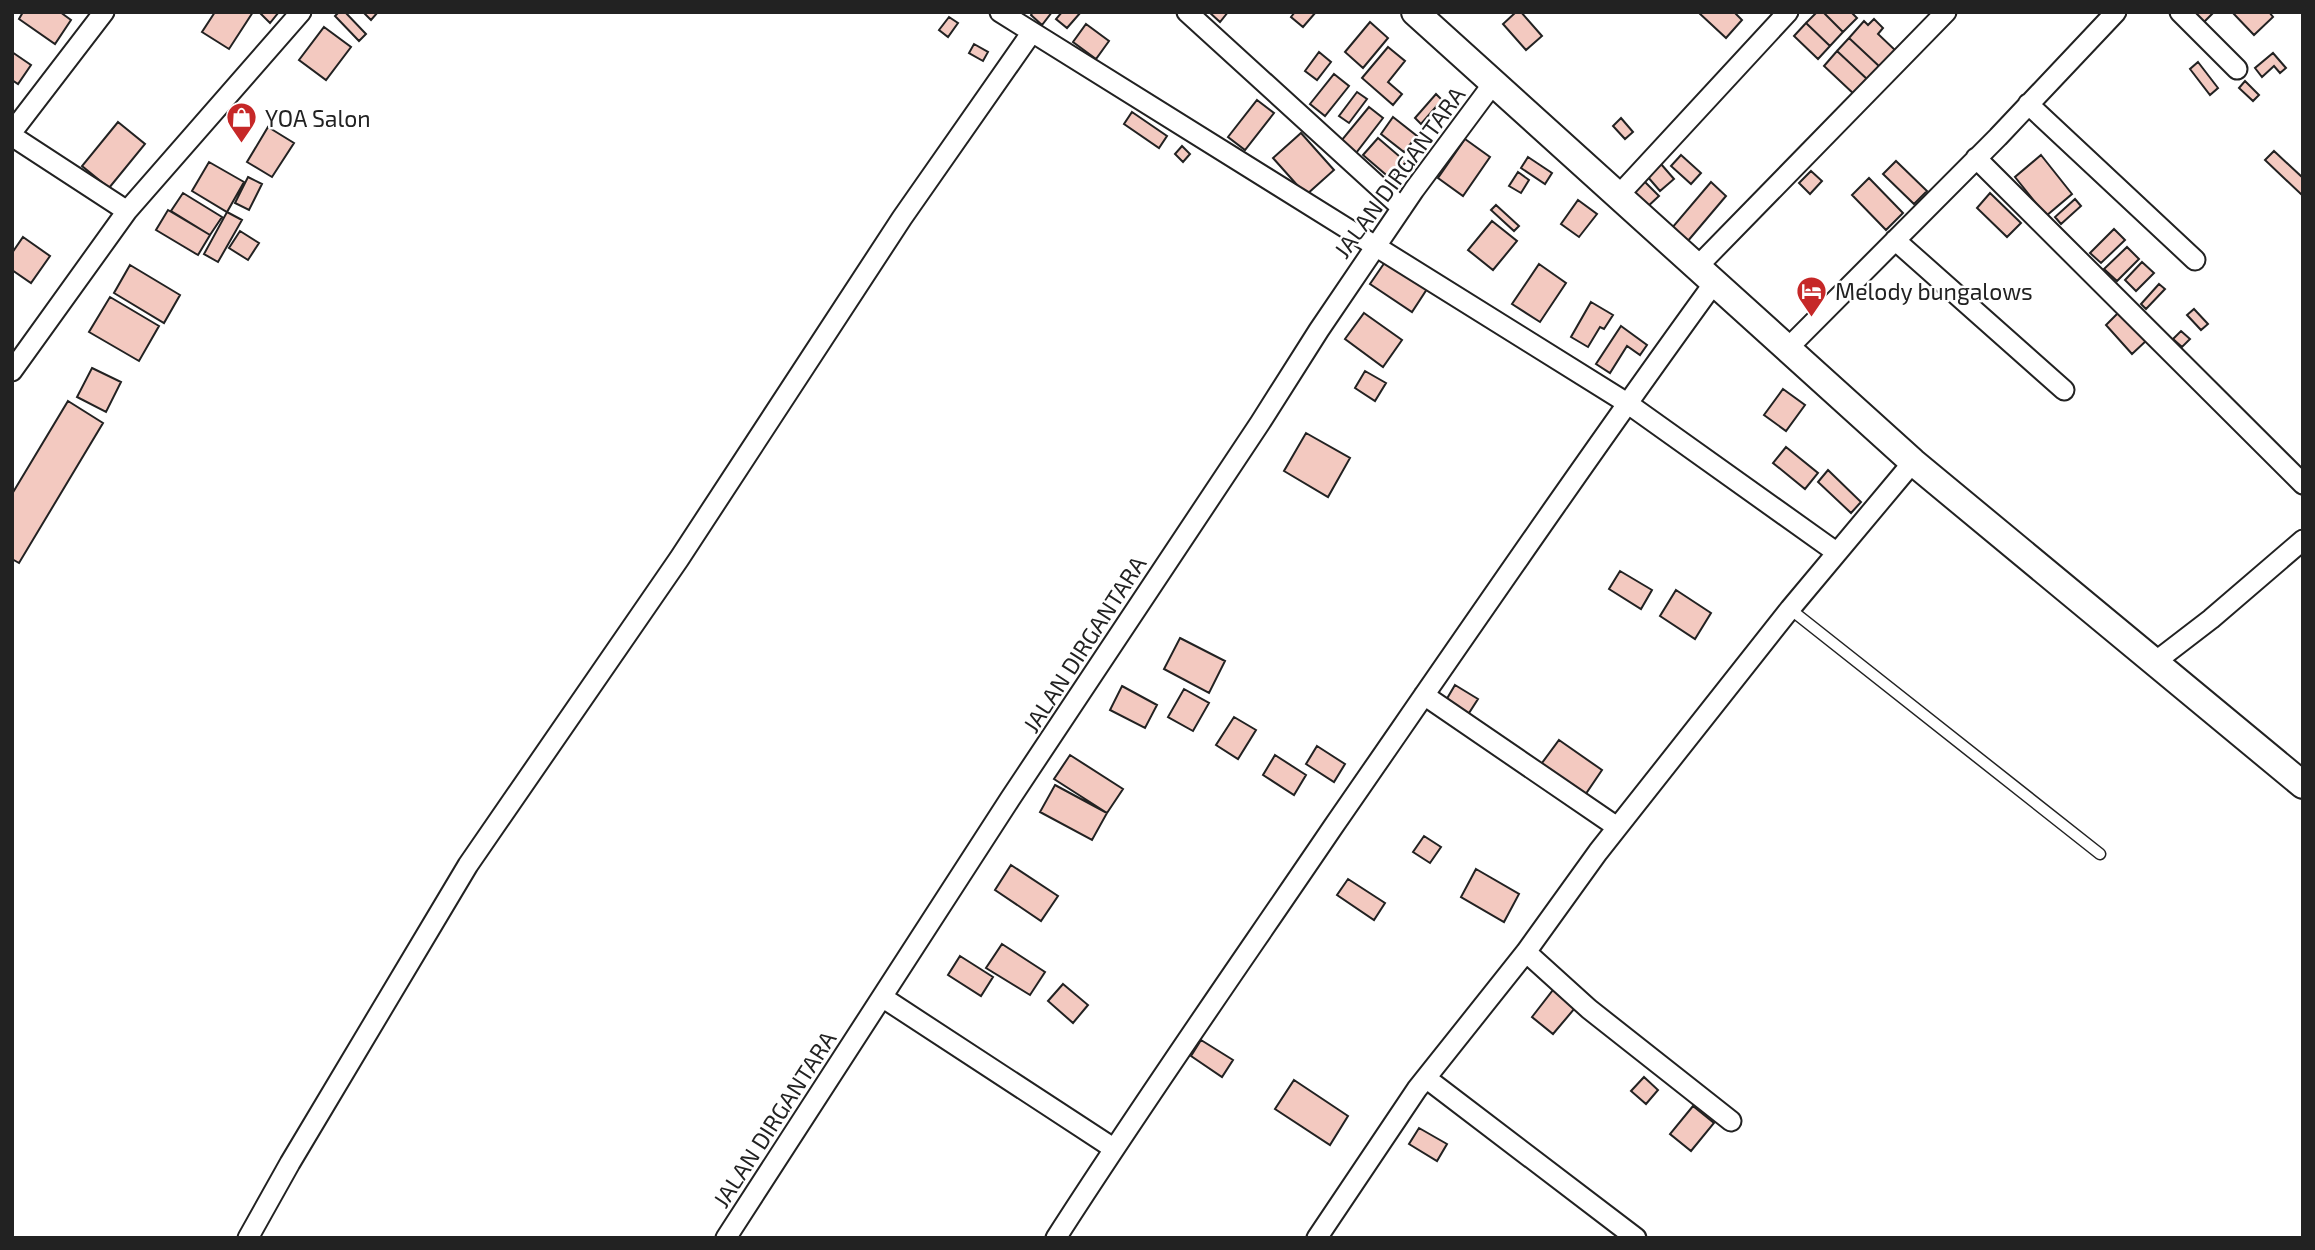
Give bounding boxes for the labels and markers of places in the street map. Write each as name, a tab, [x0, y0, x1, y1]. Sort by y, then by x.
shop icon: YOA Salon	[225, 101, 259, 145]
place label: YOA Salon	[265, 104, 371, 132]
hotel icon: Melody bungalows	[1795, 274, 1829, 318]
place label: Melody bungalows	[1835, 277, 2033, 305]

